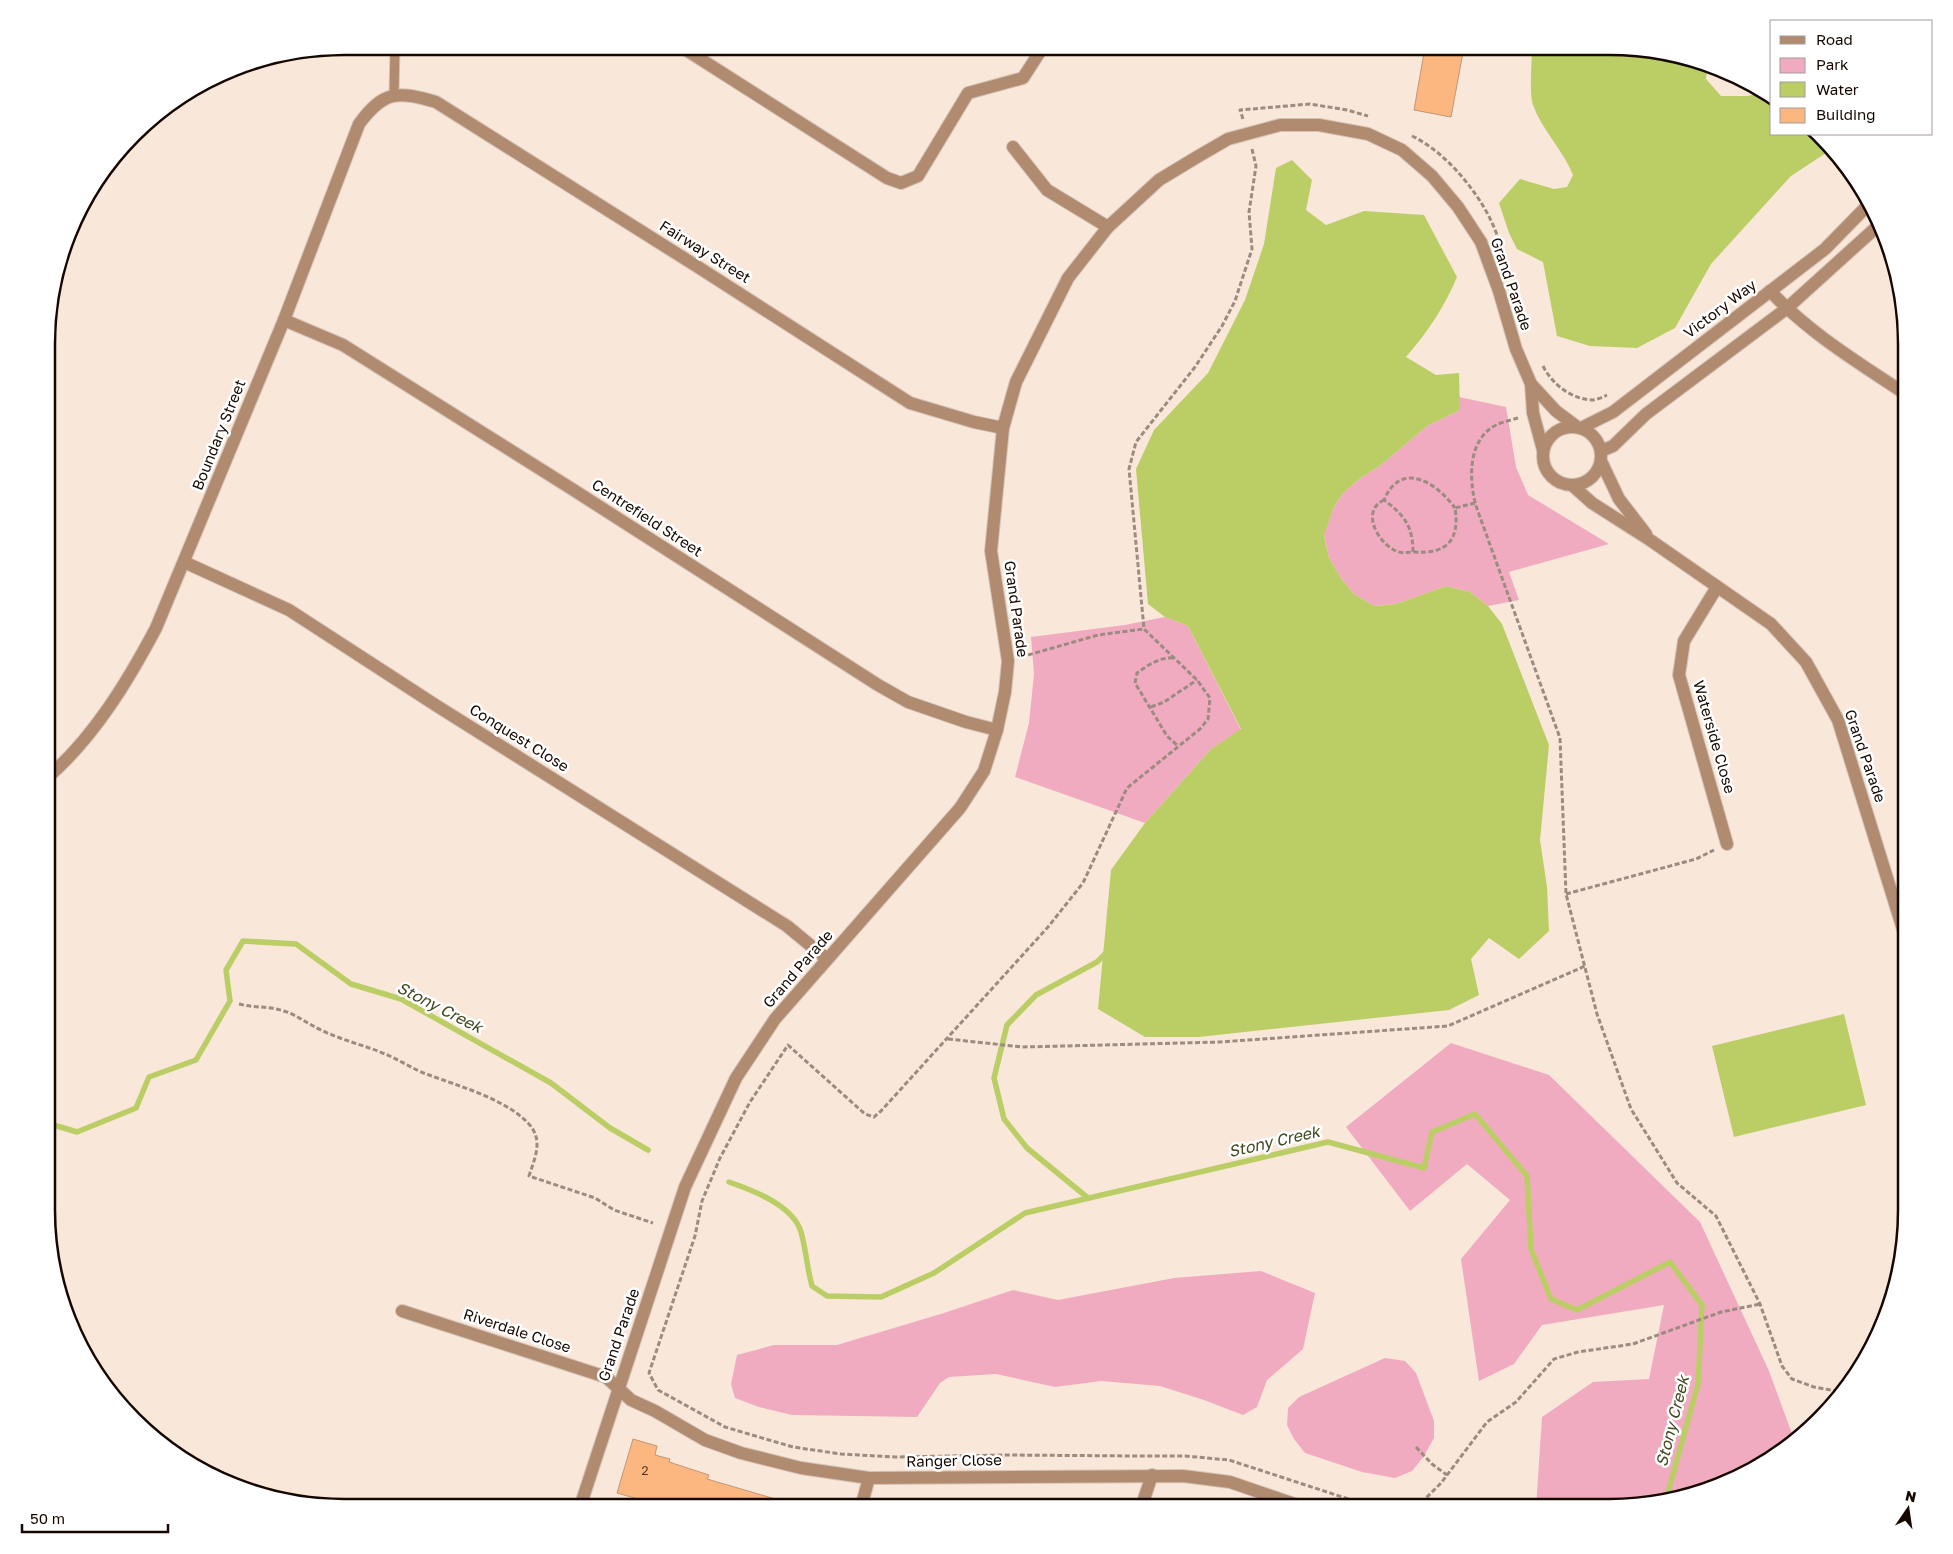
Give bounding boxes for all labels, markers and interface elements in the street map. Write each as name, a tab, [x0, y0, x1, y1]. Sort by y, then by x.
legend	[1770, 20, 1933, 135]
text: Road	[1816, 30, 1853, 48]
text: Park	[1816, 55, 1849, 73]
text: Water	[1816, 80, 1859, 98]
text: Building	[1816, 105, 1876, 123]
street label: Fairway Street	[657, 216, 754, 286]
street label: Grand Parade	[1488, 235, 1536, 333]
street label: Victory Way	[1680, 275, 1760, 341]
street label: Boundary Street	[188, 377, 249, 493]
street label: Centrefield Street	[589, 475, 706, 560]
street label: Grand Parade	[1001, 559, 1033, 659]
street label: Waterside Close	[1690, 678, 1740, 796]
street label: Conquest Close	[467, 699, 573, 775]
street label: Grand Parade	[1842, 707, 1890, 805]
street label: Grand Parade	[759, 926, 836, 1011]
water label: Stony Creek	[394, 977, 488, 1038]
water label: Stony Creek	[1226, 1120, 1323, 1161]
street label: Grand Parade	[594, 1286, 642, 1384]
street label: Riverdale Close	[461, 1304, 574, 1356]
water label: Stony Creek	[1651, 1372, 1693, 1469]
street label: Ranger Close	[906, 1450, 1002, 1470]
house number: 2	[642, 1463, 649, 1478]
north arrow	[1883, 1484, 1933, 1534]
text: N	[1904, 1486, 1918, 1505]
scale bar	[22, 1502, 169, 1534]
text: 50 m	[30, 1509, 65, 1527]

